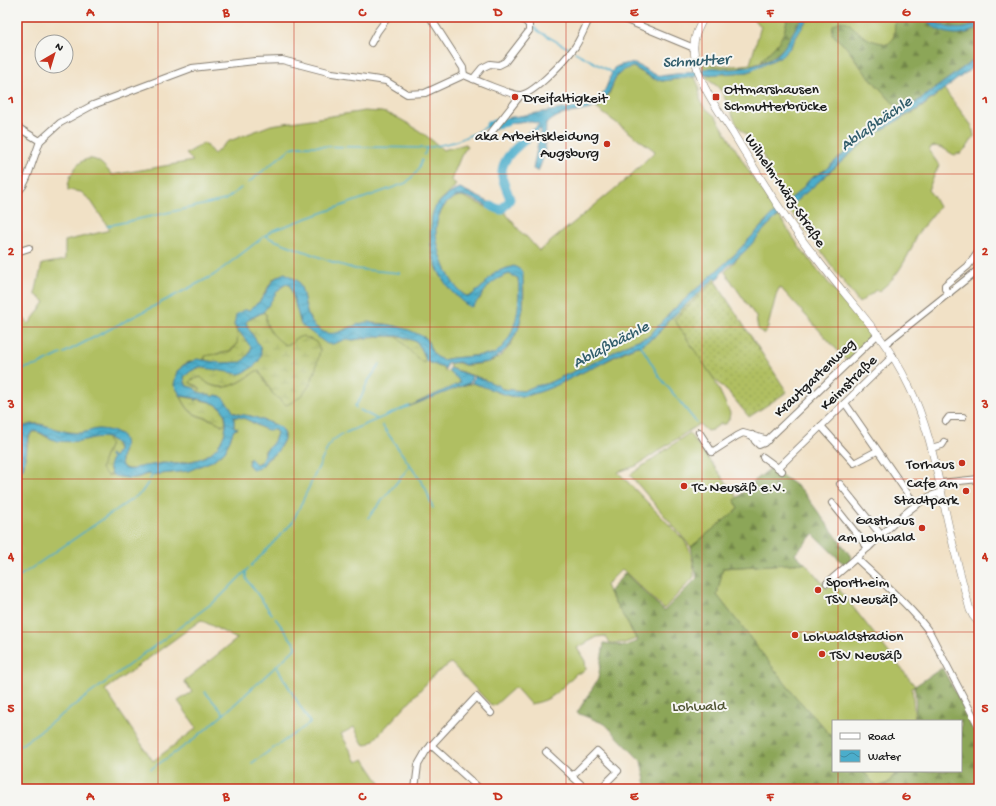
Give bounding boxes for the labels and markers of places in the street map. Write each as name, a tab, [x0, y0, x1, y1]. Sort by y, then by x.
place label: Ottmarshausen Schmutterbrücke	[724, 81, 827, 116]
place label: Dreifaltigkeit	[522, 90, 609, 108]
marker: Dreifaltigkeit	[510, 92, 520, 102]
marker: Ottmarshausen Schmutterbrücke	[711, 92, 721, 102]
place label: aka Arbeitskleidung Augsburg	[475, 128, 599, 163]
marker: aka Arbeitskleidung Augsburg	[602, 139, 612, 149]
place label: Torhaus	[905, 456, 954, 474]
marker: Torhaus	[957, 458, 967, 468]
place label: Cafe am Stadtpark	[894, 475, 959, 510]
place label: TC Neusäß e.V.	[691, 479, 786, 497]
marker: TC Neusäß e.V.	[679, 481, 689, 491]
marker: Cafe am Stadtpark	[961, 486, 971, 496]
place label: Gasthaus am Lohwald	[838, 512, 915, 547]
marker: Gasthaus am Lohwald	[917, 523, 927, 533]
place label: Sportheim TSV Neusäß	[825, 574, 898, 609]
marker: Sportheim TSV Neusäß	[813, 585, 823, 595]
place label: Lohwaldstadion	[803, 628, 903, 646]
marker: Lohwaldstadion	[790, 630, 800, 640]
place label: TSV Neusäß	[829, 647, 902, 665]
marker: TSV Neusäß	[817, 649, 827, 659]

